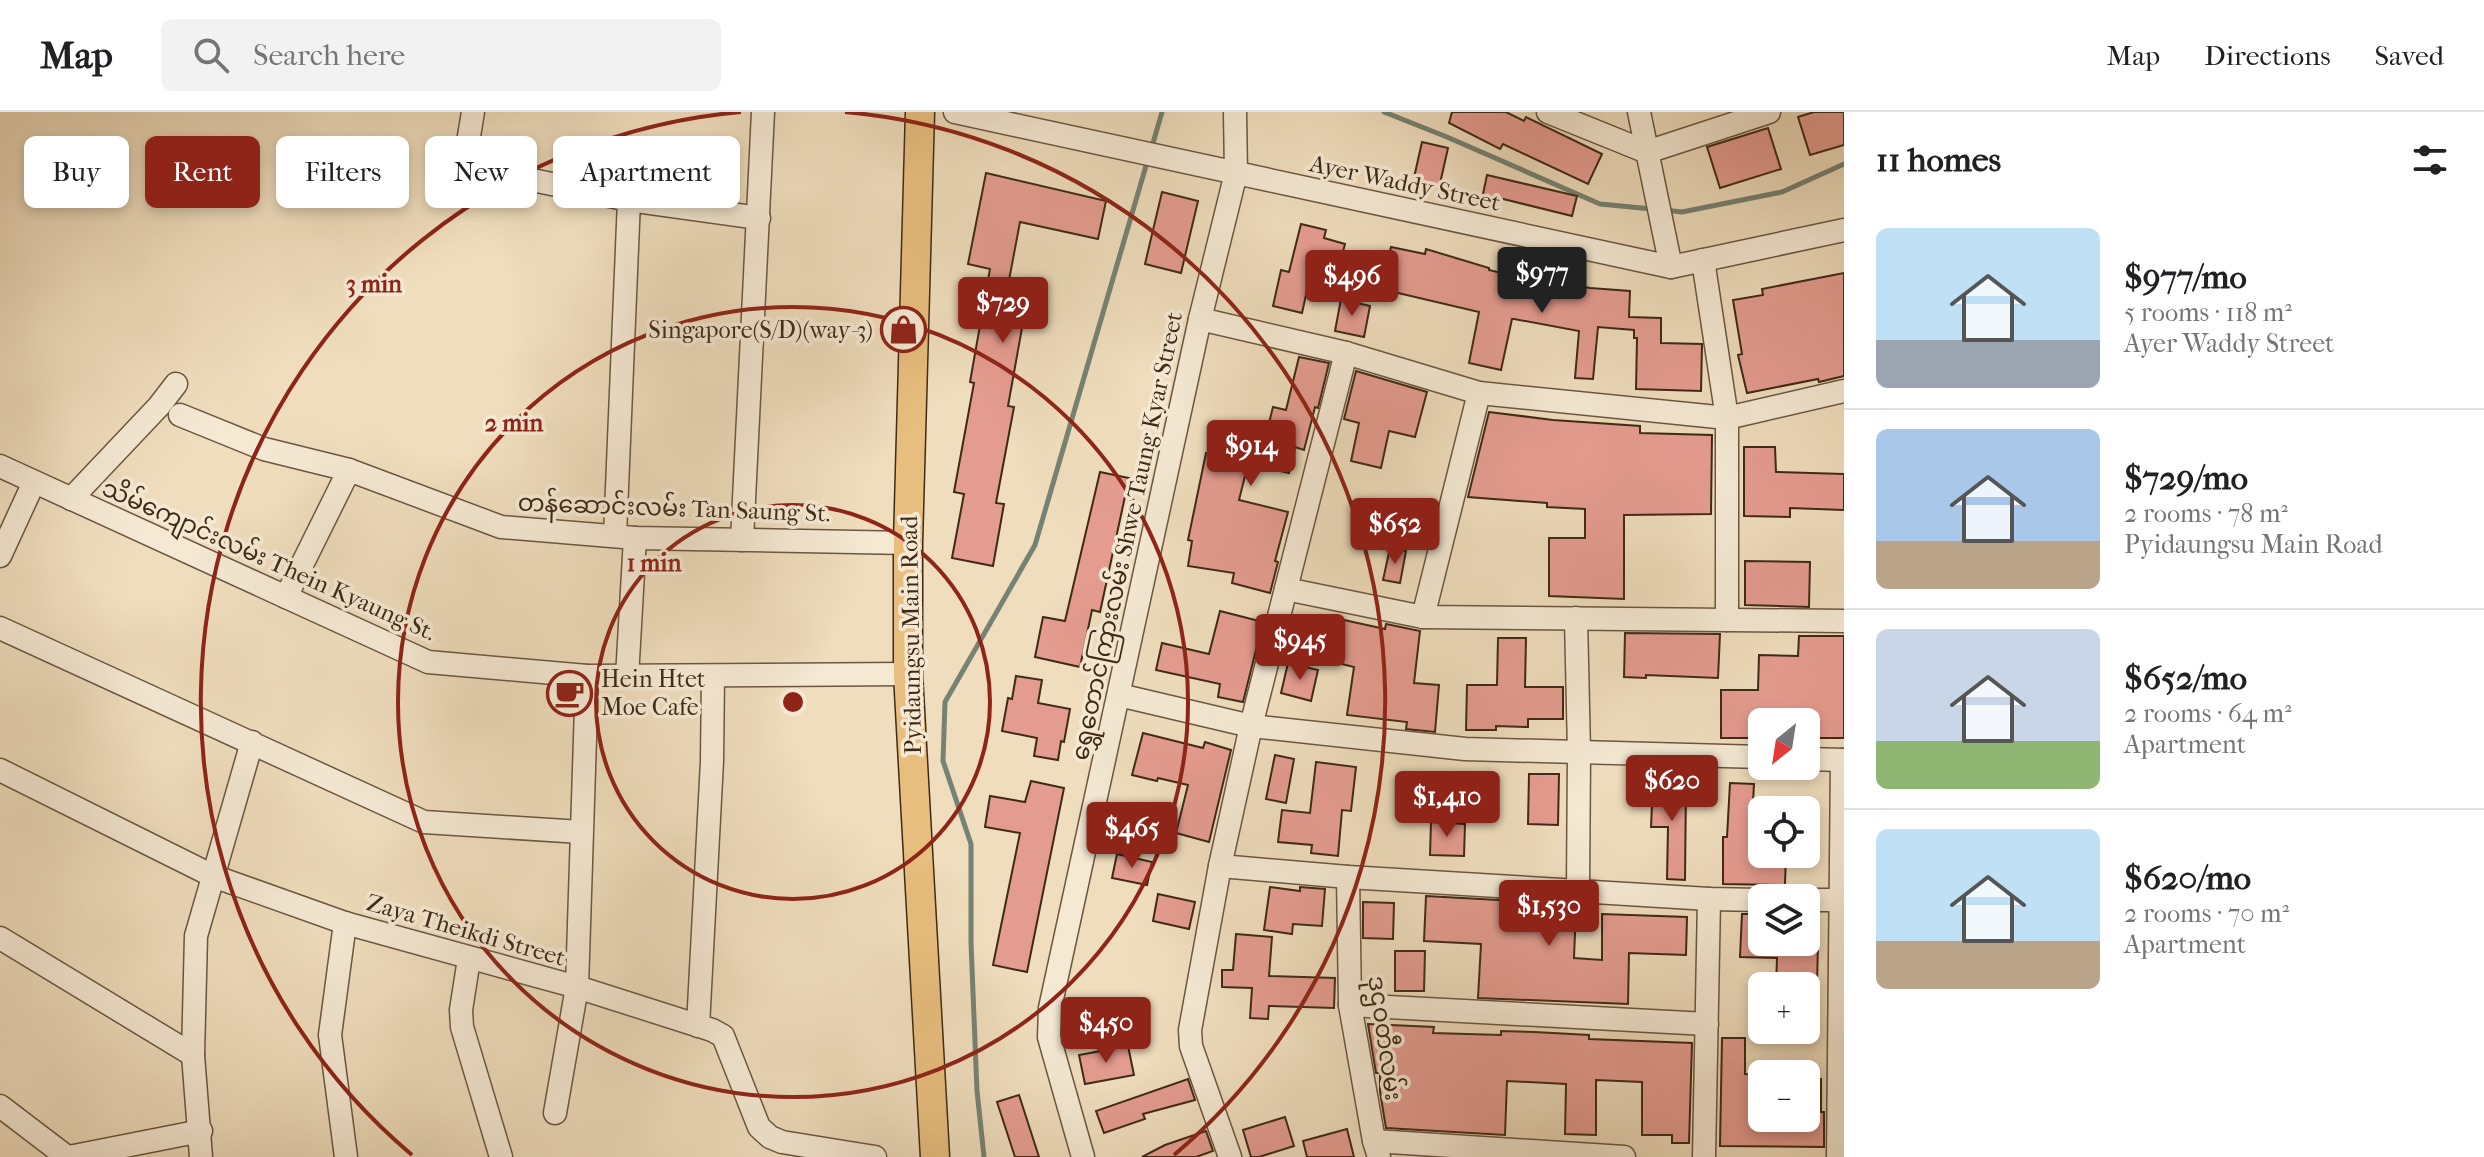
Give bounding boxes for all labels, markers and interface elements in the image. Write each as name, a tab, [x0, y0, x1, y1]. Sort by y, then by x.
search box	[161, 19, 721, 91]
text: Map	[40, 33, 113, 78]
icon: search	[189, 33, 233, 77]
text: Search here	[253, 38, 405, 73]
text: Map	[2107, 39, 2160, 72]
text: Directions	[2204, 39, 2331, 72]
text: Saved	[2375, 39, 2444, 72]
chip: Buy	[24, 136, 129, 208]
chip: Rent	[145, 136, 260, 208]
chip: Filters	[276, 136, 409, 208]
chip: New	[425, 136, 537, 208]
chip: Apartment	[553, 136, 740, 208]
icon: filters	[2408, 138, 2452, 182]
text: 11 homes	[1876, 140, 2001, 180]
street label: Ayer Waddy Street	[1306, 149, 1503, 217]
pin: $977	[1495, 247, 1589, 315]
pin: $496	[1305, 250, 1399, 318]
text: $977	[1515, 257, 1569, 288]
text: $977/mo	[2124, 257, 2247, 297]
text: $496	[1323, 260, 1381, 291]
icon: home	[1940, 260, 2036, 356]
text: 3 min	[346, 270, 403, 298]
pin: $729	[956, 277, 1050, 345]
text: $729	[976, 287, 1030, 318]
text: 5 rooms · 118 m²	[2124, 297, 2292, 328]
shop icon: Singapore(S/D)(way-3)	[880, 306, 928, 354]
street label: ရွှေတောင်ကြားလမ်း Shwe Taung Kyar Street	[1064, 309, 1193, 764]
place label: Singapore(S/D)(way-3)	[648, 316, 873, 344]
text: Ayer Waddy Street	[2124, 328, 2334, 359]
text: 2 min	[485, 409, 544, 437]
pin: $914	[1204, 420, 1298, 488]
text: $914	[1225, 430, 1277, 461]
text: $729/mo	[2124, 458, 2248, 498]
icon: home	[1940, 461, 2036, 557]
street label: သိမ်ကျောင်းလမ်း Thein Kyaung St.	[96, 472, 441, 651]
street label: တန်ဆောင်းလမ်း Tan Saung St.	[517, 487, 831, 532]
pin: $652	[1348, 498, 1442, 566]
text: 2 rooms · 78 m²	[2124, 498, 2288, 529]
text: $652	[1369, 508, 1422, 539]
street label: Pyidaungsu Main Road	[895, 514, 927, 755]
text: Pyidaungsu Main Road	[2124, 529, 2383, 560]
text: 1 min	[627, 549, 682, 577]
pin: $945	[1253, 614, 1347, 682]
text: $945	[1273, 624, 1327, 655]
text: $652/mo	[2124, 658, 2247, 698]
icon: home	[1940, 661, 2036, 757]
place label: Hein Htet Moe Cafe	[601, 665, 706, 721]
cafe icon: Hein Htet Moe Cafe	[546, 669, 594, 717]
centre of rings	[779, 688, 807, 716]
text: 2 rooms · 64 m²	[2124, 698, 2292, 729]
north arrow	[1748, 708, 1820, 780]
map controls	[1748, 708, 1820, 1132]
text: Apartment	[2124, 729, 2246, 760]
pin: $620	[1625, 755, 1719, 823]
text: $620	[1644, 765, 1700, 796]
pin: $1,410	[1382, 771, 1512, 839]
text: $1,410	[1413, 781, 1481, 812]
button: locate	[1748, 796, 1820, 868]
pin: $465	[1085, 802, 1179, 870]
text: $465	[1105, 812, 1159, 843]
text: $620/mo	[2124, 858, 2251, 898]
icon: home	[1940, 861, 2036, 957]
pin: $1,530	[1484, 880, 1614, 948]
button: layers	[1748, 884, 1820, 956]
street label: Zaya Theikdi Street	[363, 888, 569, 972]
text: $1,530	[1517, 890, 1581, 921]
text: 2 rooms · 70 m²	[2124, 898, 2289, 929]
text: Apartment	[2124, 929, 2246, 960]
button: +	[1748, 972, 1820, 1044]
street label: ဒုဌဝတီလမ်း	[1357, 973, 1410, 1103]
pin: $450	[1059, 997, 1153, 1065]
text: $450	[1079, 1007, 1133, 1038]
button: −	[1748, 1060, 1820, 1132]

